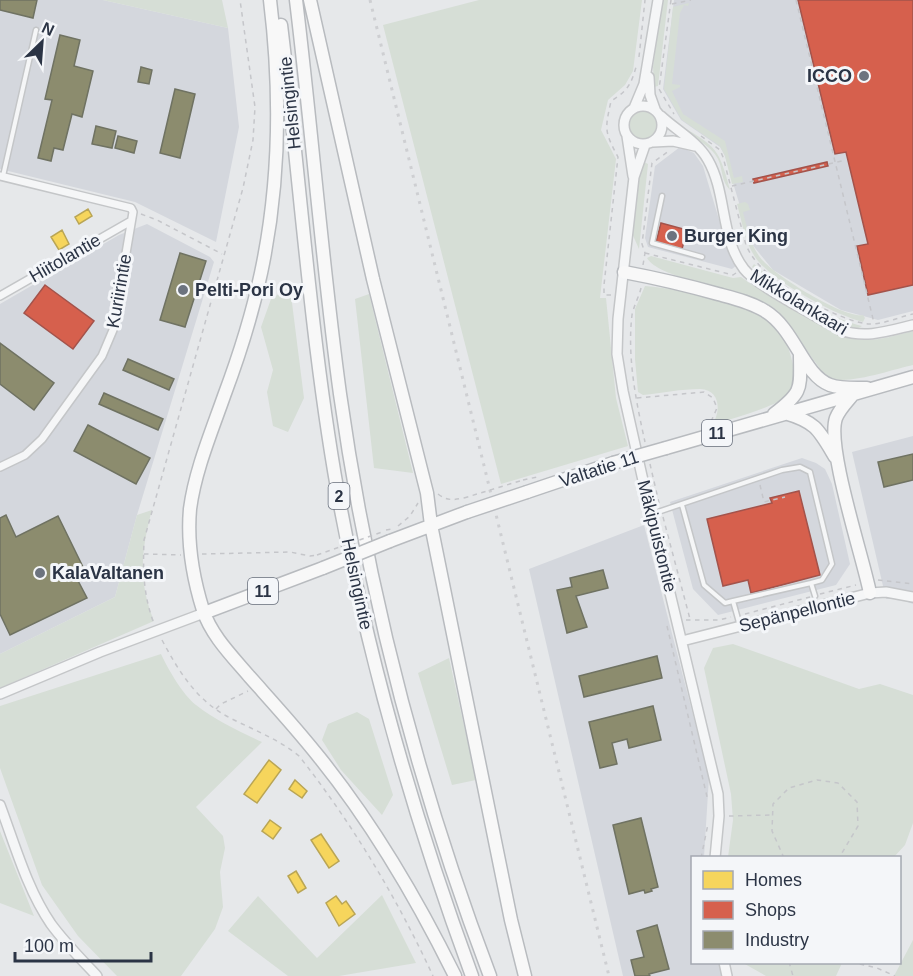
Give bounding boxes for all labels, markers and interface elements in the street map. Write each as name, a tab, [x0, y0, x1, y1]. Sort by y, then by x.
north arrow	[12, 12, 72, 72]
text: N	[39, 19, 57, 39]
street label: Helsingintie	[275, 56, 305, 150]
place label: ICCO	[807, 66, 852, 86]
marker: ICCO	[857, 69, 871, 83]
place label: Burger King	[684, 226, 788, 246]
marker: Burger King	[665, 229, 679, 243]
street label: Hiitolantie	[26, 230, 104, 286]
street label: Kuriirintie	[103, 252, 135, 330]
street label: Mikkolankaari	[747, 265, 851, 339]
place label: Pelti-Pori Oy	[195, 280, 303, 300]
marker: Pelti-Pori Oy	[176, 283, 190, 297]
road number: 11	[702, 420, 732, 446]
street label: Valtatie 11	[557, 447, 641, 491]
street label: Mäkipuistontie	[633, 478, 681, 594]
road number: 2	[328, 483, 350, 509]
street label: Helsingintie	[338, 536, 376, 632]
place label: KalaValtanen	[52, 563, 164, 583]
marker: KalaValtanen	[33, 566, 47, 580]
road number: 11	[248, 578, 278, 604]
street label: Sepänpellontie	[737, 588, 857, 636]
legend	[691, 856, 901, 964]
text: Homes	[745, 870, 802, 890]
text: Shops	[745, 900, 796, 920]
scale bar	[15, 925, 152, 963]
text: Industry	[745, 930, 809, 950]
text: 100 m	[24, 936, 74, 956]

